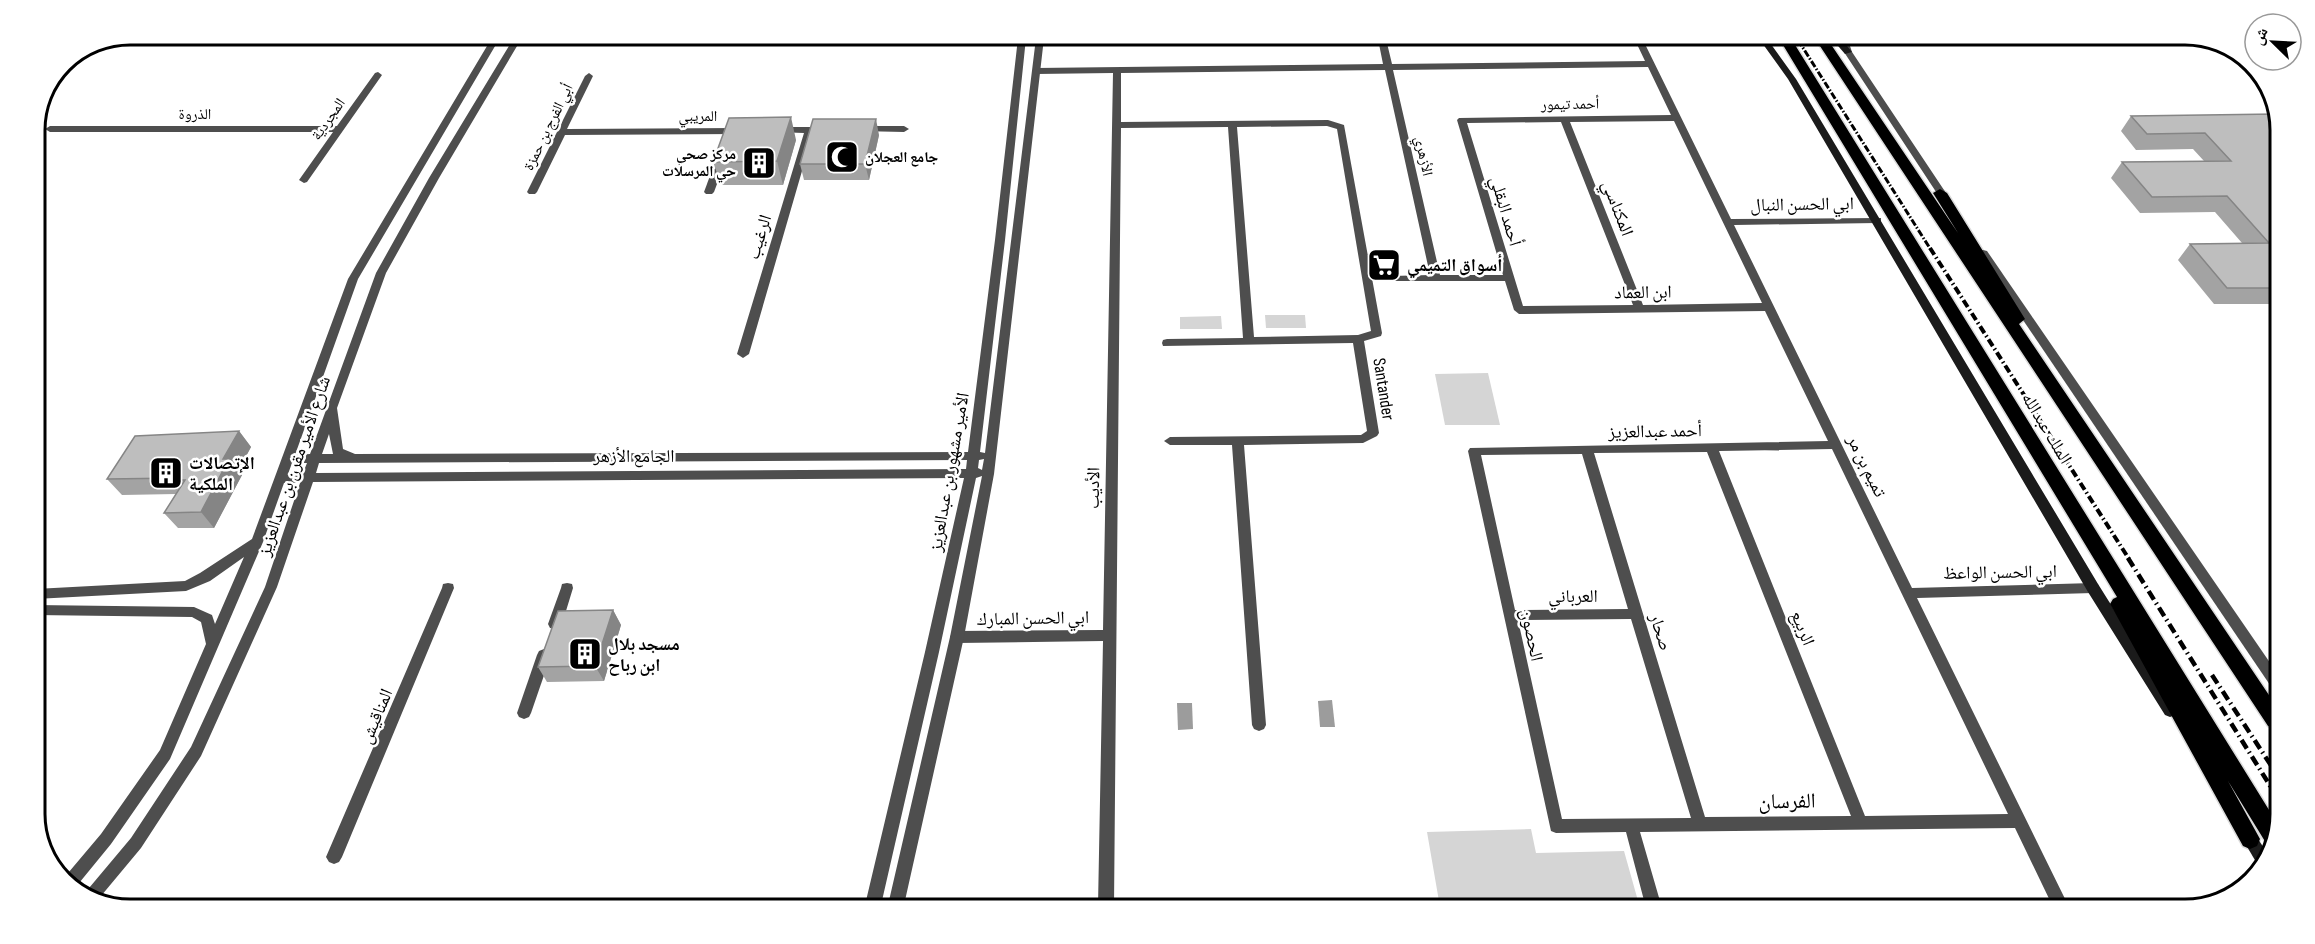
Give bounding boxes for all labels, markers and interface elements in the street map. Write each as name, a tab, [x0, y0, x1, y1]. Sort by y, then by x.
north arrow	[2243, 12, 2303, 72]
text: ش	[2249, 25, 2273, 48]
street label: أبي الفرج بن حمزة	[519, 81, 579, 174]
street label: أحمد تيمور	[1540, 94, 1599, 115]
street label: المجردية	[307, 95, 350, 144]
street label: الذروة	[179, 105, 211, 124]
street label: المريبي	[679, 107, 717, 128]
street label: الأزهري	[1408, 135, 1437, 178]
mosque icon: جامع العجلان	[824, 139, 860, 175]
place label: مركز صحي حي المرسلات	[662, 145, 736, 183]
building icon: مركز صحي حي المرسلات	[741, 145, 777, 181]
place label: جامع العجلان	[865, 148, 939, 167]
street label: أحمد البقلي	[1482, 174, 1526, 249]
street label: المكناسي	[1594, 177, 1638, 240]
street label: ابي الحسن النبال	[1750, 193, 1854, 219]
street label: الرغيب	[743, 212, 776, 262]
supermarket icon: أسواق التميمي	[1366, 247, 1402, 283]
place label: أسواق التميمي	[1407, 254, 1502, 279]
street label: ابن العماد	[1614, 281, 1672, 304]
street label: Santander	[1368, 357, 1399, 422]
street label: شارع الأمير مقرن بن عبدالعزيز	[253, 373, 335, 560]
street label: الملك عبدالله	[2017, 389, 2076, 468]
street label: الأمير مشهور بن عبدالعزيز	[925, 391, 974, 554]
street label: أحمد عبدالعزيز	[1607, 419, 1702, 443]
street label: تميم بن مر	[1841, 431, 1891, 501]
street label: الجامع الأزهر	[592, 446, 675, 468]
place label: الإتصالات الملكية	[189, 453, 255, 495]
building icon: الإتصالات الملكية	[148, 455, 184, 491]
street label: الأديب	[1083, 467, 1104, 509]
street label: ابي الحسن الواعظ	[1943, 561, 2057, 588]
street label: العرباني	[1548, 586, 1598, 611]
street label: ابي الحسن المبارك	[977, 607, 1089, 634]
street label: الحصون	[1516, 607, 1547, 663]
street label: الربيع	[1785, 608, 1819, 649]
street label: صحار	[1645, 610, 1676, 653]
place label: مسجد بلال ابن رباح	[608, 634, 680, 676]
building icon: مسجد بلال ابن رباح	[567, 636, 603, 672]
street label: المناقيش	[356, 686, 397, 747]
street label: الفرسان	[1758, 789, 1816, 814]

